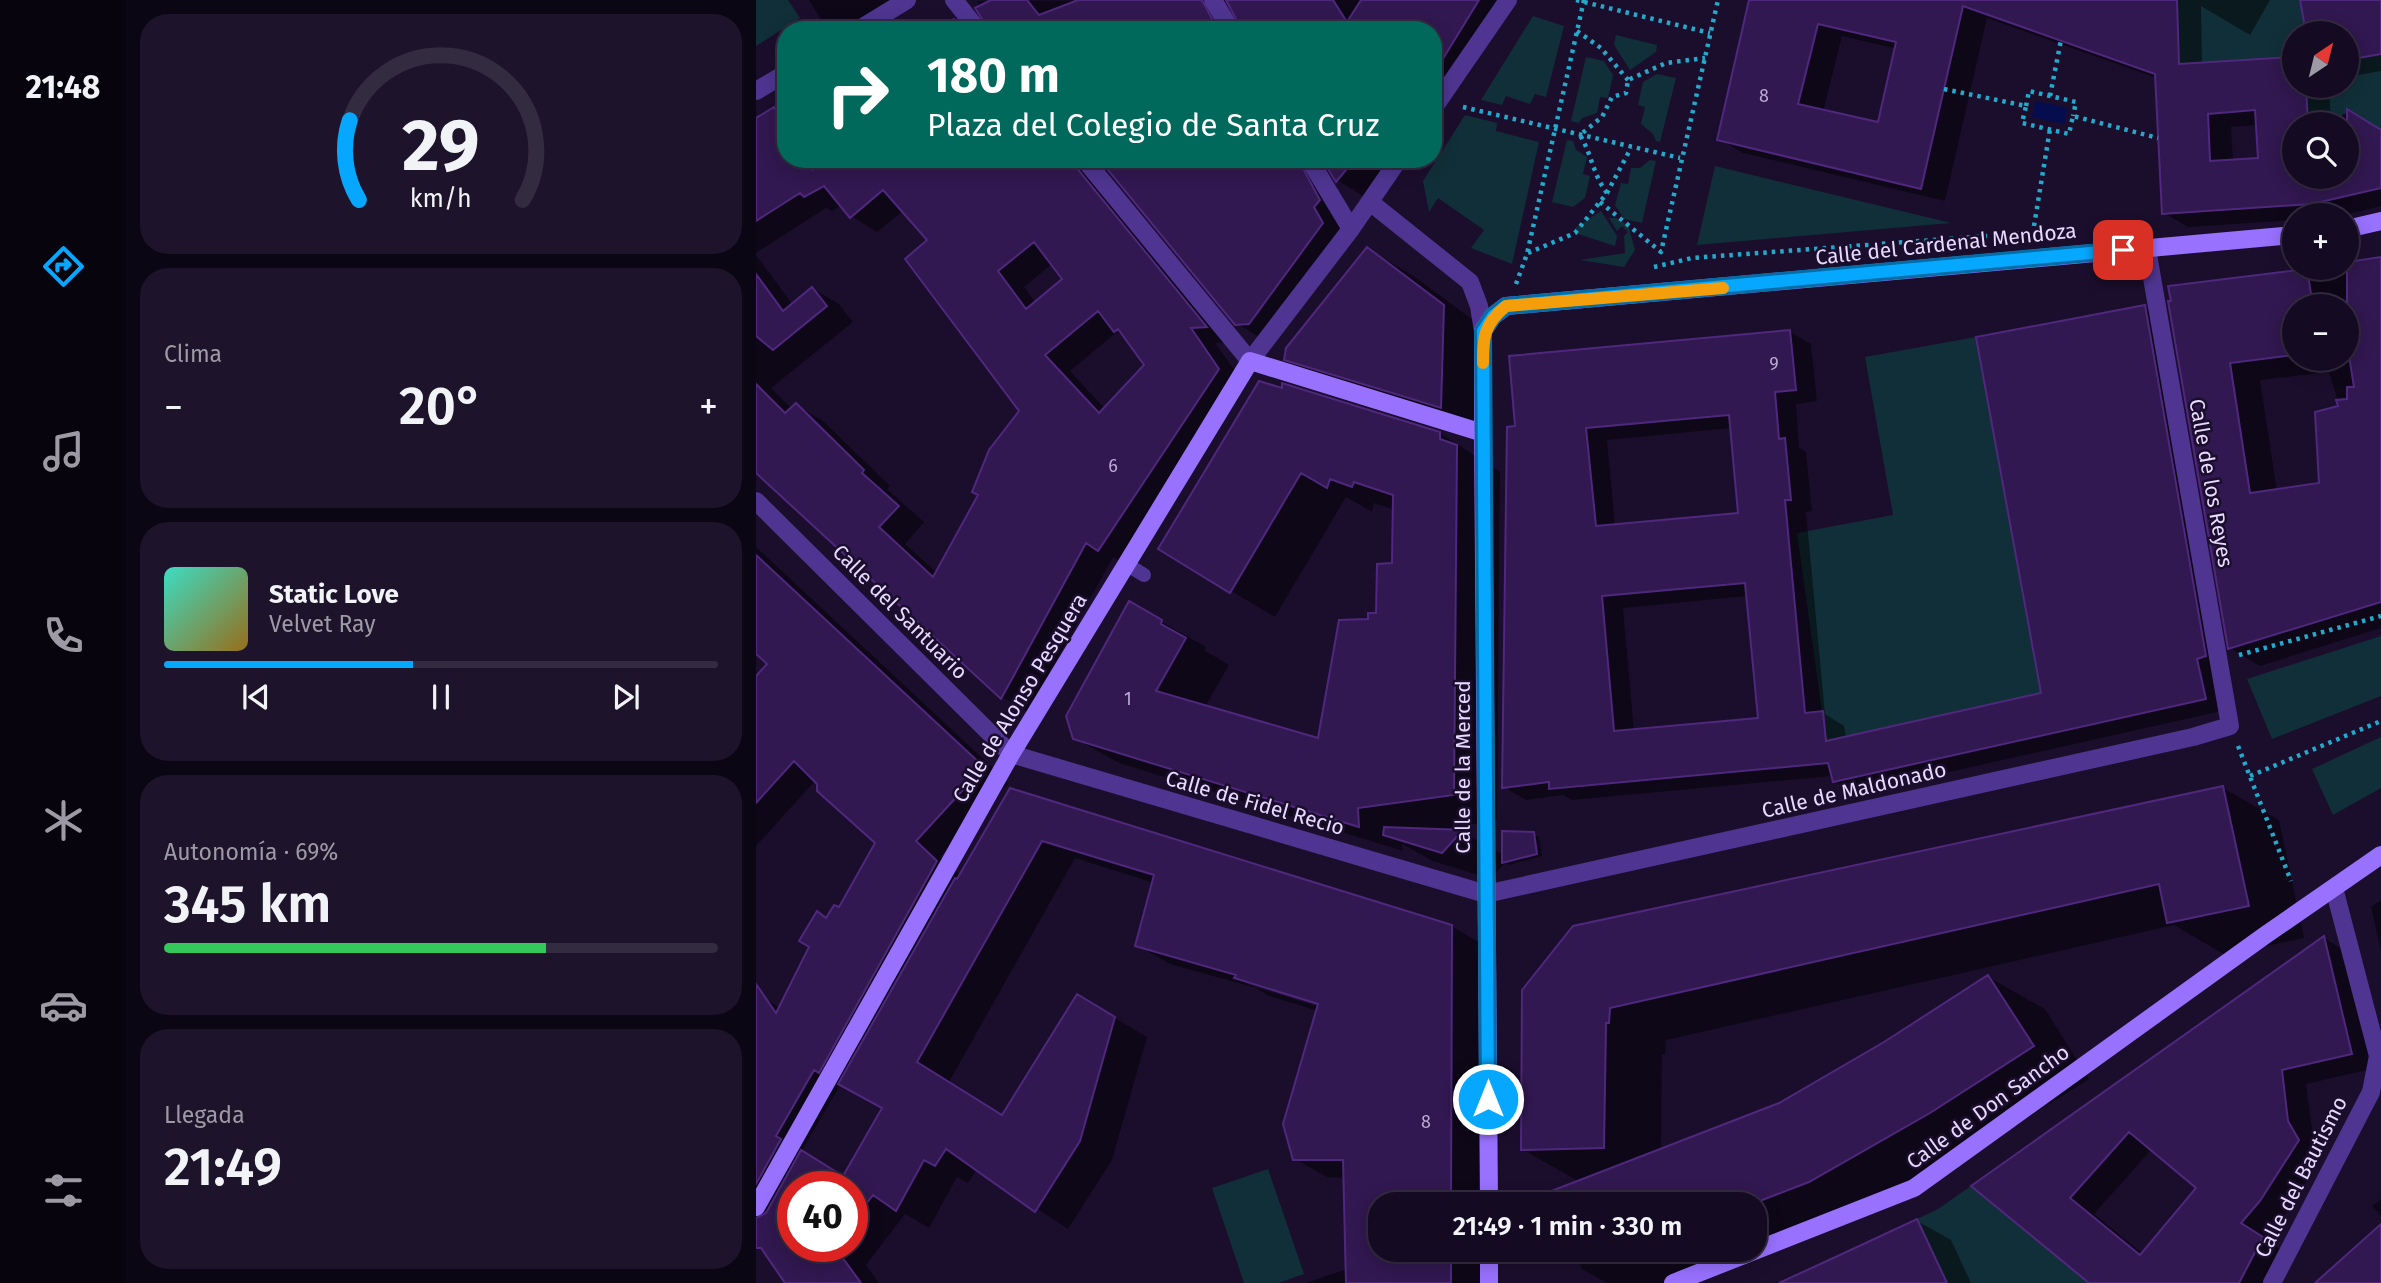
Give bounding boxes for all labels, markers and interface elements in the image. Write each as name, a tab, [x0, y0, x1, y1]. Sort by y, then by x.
north arrow	[2282, 21, 2359, 98]
map controls	[2282, 21, 2359, 371]
text: 180 m	[927, 46, 1060, 105]
icon: right	[812, 49, 903, 140]
text: 21:48	[26, 68, 100, 106]
house number: 8	[1759, 85, 1769, 107]
text: 29	[402, 102, 480, 189]
text: Plaza del Colegio de Santa Cruz	[927, 106, 1379, 144]
button: search	[2282, 112, 2359, 189]
text: km/h	[410, 184, 472, 214]
button: +	[2282, 203, 2359, 280]
street label: Calle del Cardenal Mendoza	[1814, 217, 2078, 271]
pin	[2093, 220, 2153, 280]
icon: arrive	[2104, 231, 2142, 269]
icon: directions	[39, 242, 88, 291]
button: −	[2282, 294, 2359, 371]
text: Clima	[164, 340, 222, 368]
house number: 9	[1769, 353, 1779, 375]
text: 20°	[399, 375, 483, 438]
text: −	[164, 384, 183, 430]
text: +	[699, 384, 718, 430]
street label: Calle de los Reyes	[2183, 397, 2239, 569]
icon: music	[39, 427, 88, 476]
house number: 6	[1108, 455, 1118, 477]
street label: Calle del Santuario	[827, 539, 973, 685]
text: Static Love	[269, 579, 399, 610]
street label: Calle de Alonso Pesquera	[947, 589, 1093, 807]
text: Velvet Ray	[269, 610, 376, 638]
icon: phone	[39, 611, 88, 660]
icon: previous	[237, 678, 275, 716]
icon: pause	[422, 678, 460, 716]
icon: next	[607, 678, 645, 716]
street label: Calle de la Merced	[1450, 680, 1476, 854]
house number: 1	[1124, 688, 1132, 710]
street label: Calle de Maldonado	[1759, 756, 1949, 824]
street label: Calle de Fidel Recio	[1163, 765, 1347, 841]
icon: climate	[39, 796, 88, 845]
text: Autonomía · 69%	[164, 838, 338, 866]
text: 345 km	[164, 873, 331, 936]
icon: car	[39, 981, 88, 1030]
street label: Calle de Don Sancho	[1901, 1039, 2075, 1175]
position arrow	[1451, 1062, 1525, 1136]
street label: Calle del Bautismo	[2249, 1092, 2353, 1262]
text: Llegada	[164, 1101, 245, 1129]
house number: 8	[1421, 1111, 1431, 1133]
text: 21:49	[164, 1136, 282, 1199]
icon: filters	[39, 1166, 88, 1215]
speed limit sign: 40	[777, 1171, 868, 1262]
text: 21:49 · 1 min · 330 m	[1453, 1211, 1682, 1242]

